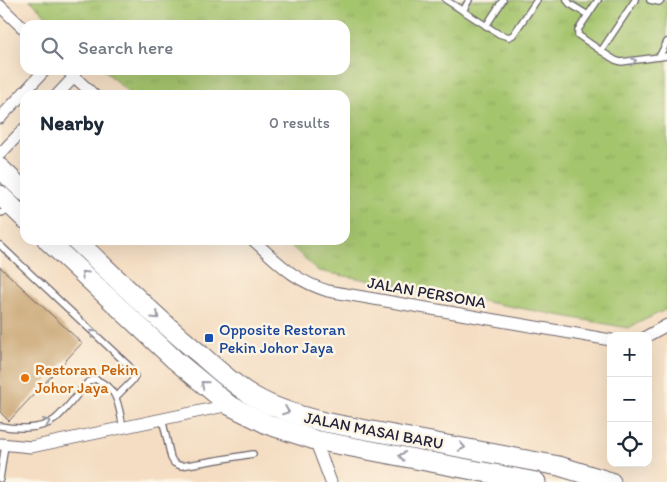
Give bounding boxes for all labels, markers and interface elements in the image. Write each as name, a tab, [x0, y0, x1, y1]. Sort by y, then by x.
search box	[20, 20, 350, 75]
icon: search	[38, 34, 66, 62]
text: Search here	[78, 36, 173, 59]
one-way arrow	[629, 56, 637, 67]
text: Nearby	[40, 110, 104, 135]
text: 0 results	[269, 113, 330, 132]
one-way arrow	[80, 271, 89, 280]
street label: JALAN PERSONA	[366, 273, 488, 312]
one-way arrow	[150, 310, 159, 319]
place label: Opposite Restoran Pekin Johor Jaya	[219, 320, 346, 357]
one-way arrow	[90, 330, 99, 339]
marker: Opposite Restoran Pekin Johor Jaya	[203, 332, 215, 344]
map controls	[607, 332, 652, 467]
button: +	[607, 332, 652, 377]
place label: Restoran Pekin Johor Jaya	[35, 360, 138, 397]
marker: Restoran Pekin Johor Jaya	[19, 372, 31, 384]
button: −	[607, 377, 652, 422]
one-way arrow	[200, 380, 209, 389]
one-way arrow	[281, 405, 290, 415]
street label: JALAN MASAI BARU	[303, 408, 445, 453]
one-way arrow	[42, 418, 51, 429]
button: locate	[607, 422, 652, 467]
one-way arrow	[458, 442, 466, 452]
one-way arrow	[398, 451, 407, 461]

